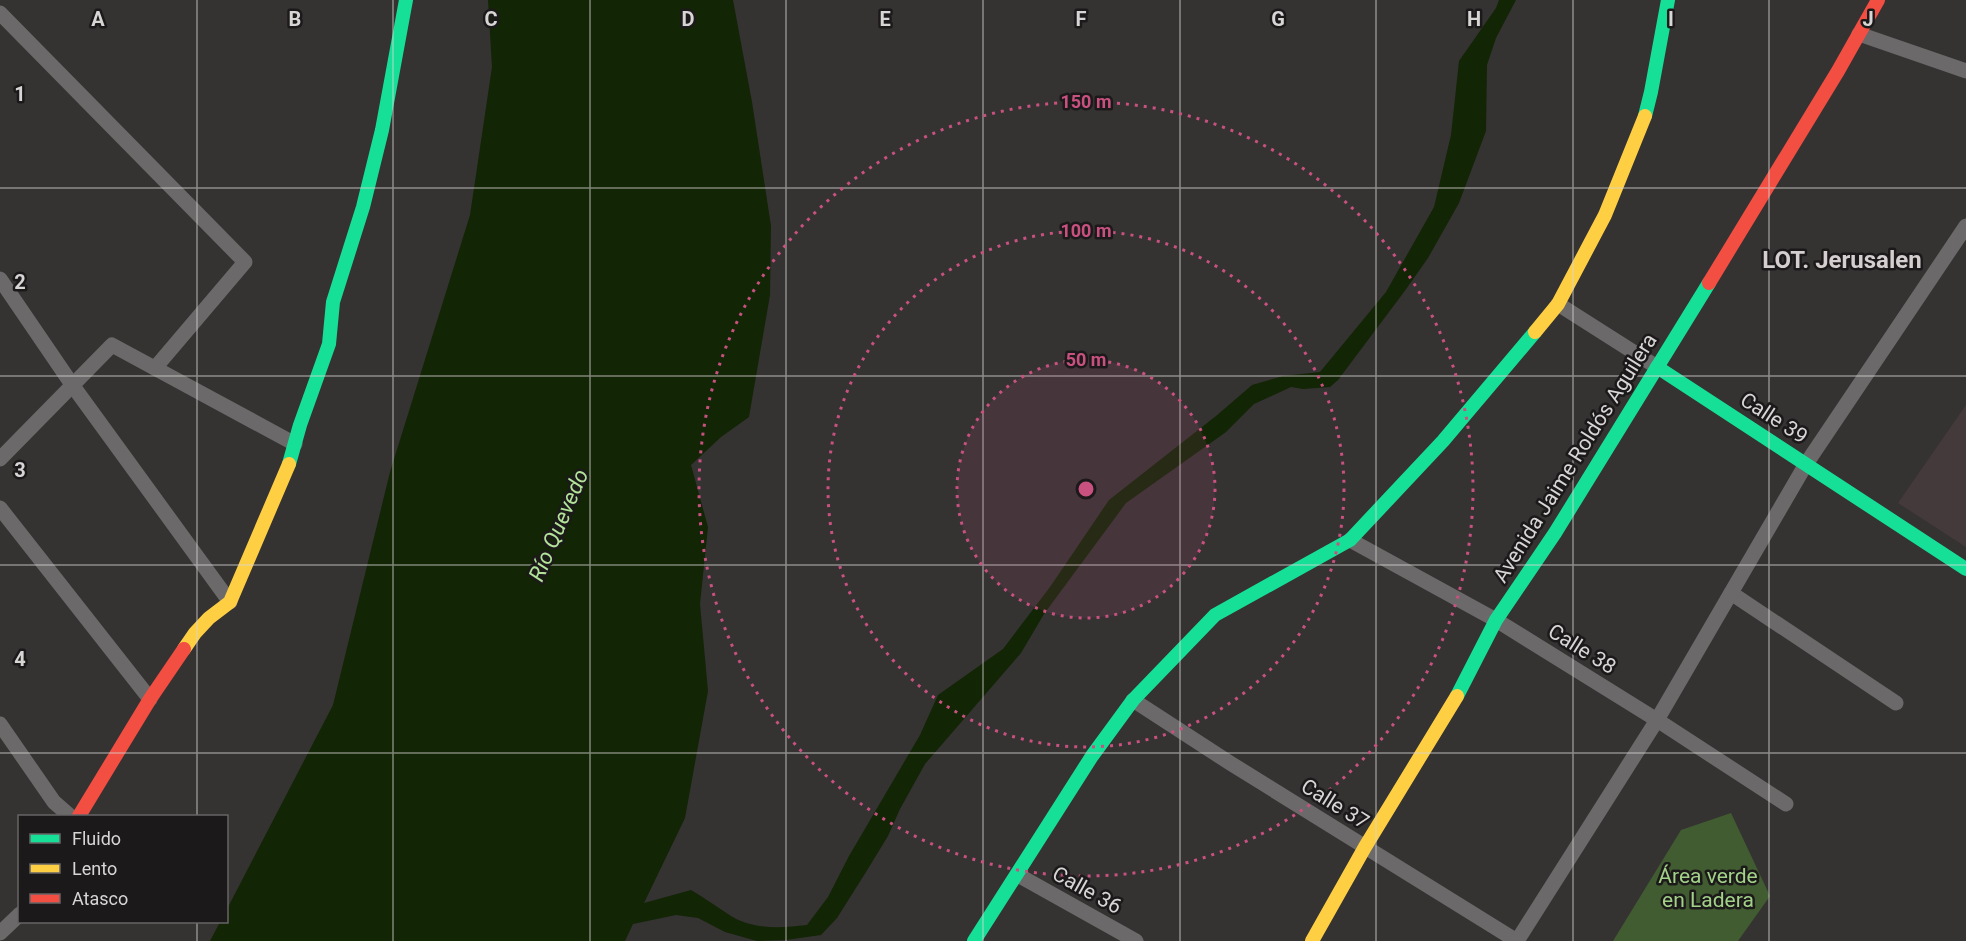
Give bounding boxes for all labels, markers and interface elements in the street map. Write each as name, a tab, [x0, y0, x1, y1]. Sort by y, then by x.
text: A	[91, 7, 105, 31]
text: B	[289, 7, 301, 31]
text: C	[484, 7, 498, 31]
text: D	[682, 7, 695, 31]
text: E	[879, 7, 891, 31]
text: F	[1076, 7, 1087, 31]
text: G	[1271, 7, 1285, 31]
text: H	[1467, 7, 1481, 31]
text: I	[1668, 7, 1674, 31]
text: J	[1862, 7, 1874, 31]
text: 1	[14, 82, 26, 106]
text: 150 m	[1060, 91, 1112, 112]
text: 100 m	[1060, 220, 1112, 241]
district label: LOT. Jerusalen	[1762, 246, 1922, 274]
text: 2	[14, 270, 26, 294]
street label: Avenida Jaime Roldós Aguilera	[1488, 329, 1662, 587]
text: 50 m	[1066, 349, 1106, 370]
street label: Calle 39	[1736, 387, 1812, 449]
text: 3	[14, 458, 26, 482]
water label: Río Quevedo	[524, 465, 593, 585]
centre of rings	[1076, 479, 1096, 499]
street label: Calle 38	[1544, 619, 1620, 679]
text: 4	[14, 647, 26, 671]
street label: Calle 37	[1297, 774, 1373, 834]
legend	[18, 815, 228, 923]
text: Fluido	[72, 828, 121, 849]
text: Lento	[72, 858, 117, 879]
street label: Calle 36	[1048, 861, 1126, 919]
park label: Área verde en Ladera	[1658, 864, 1758, 912]
text: Atasco	[72, 888, 128, 909]

